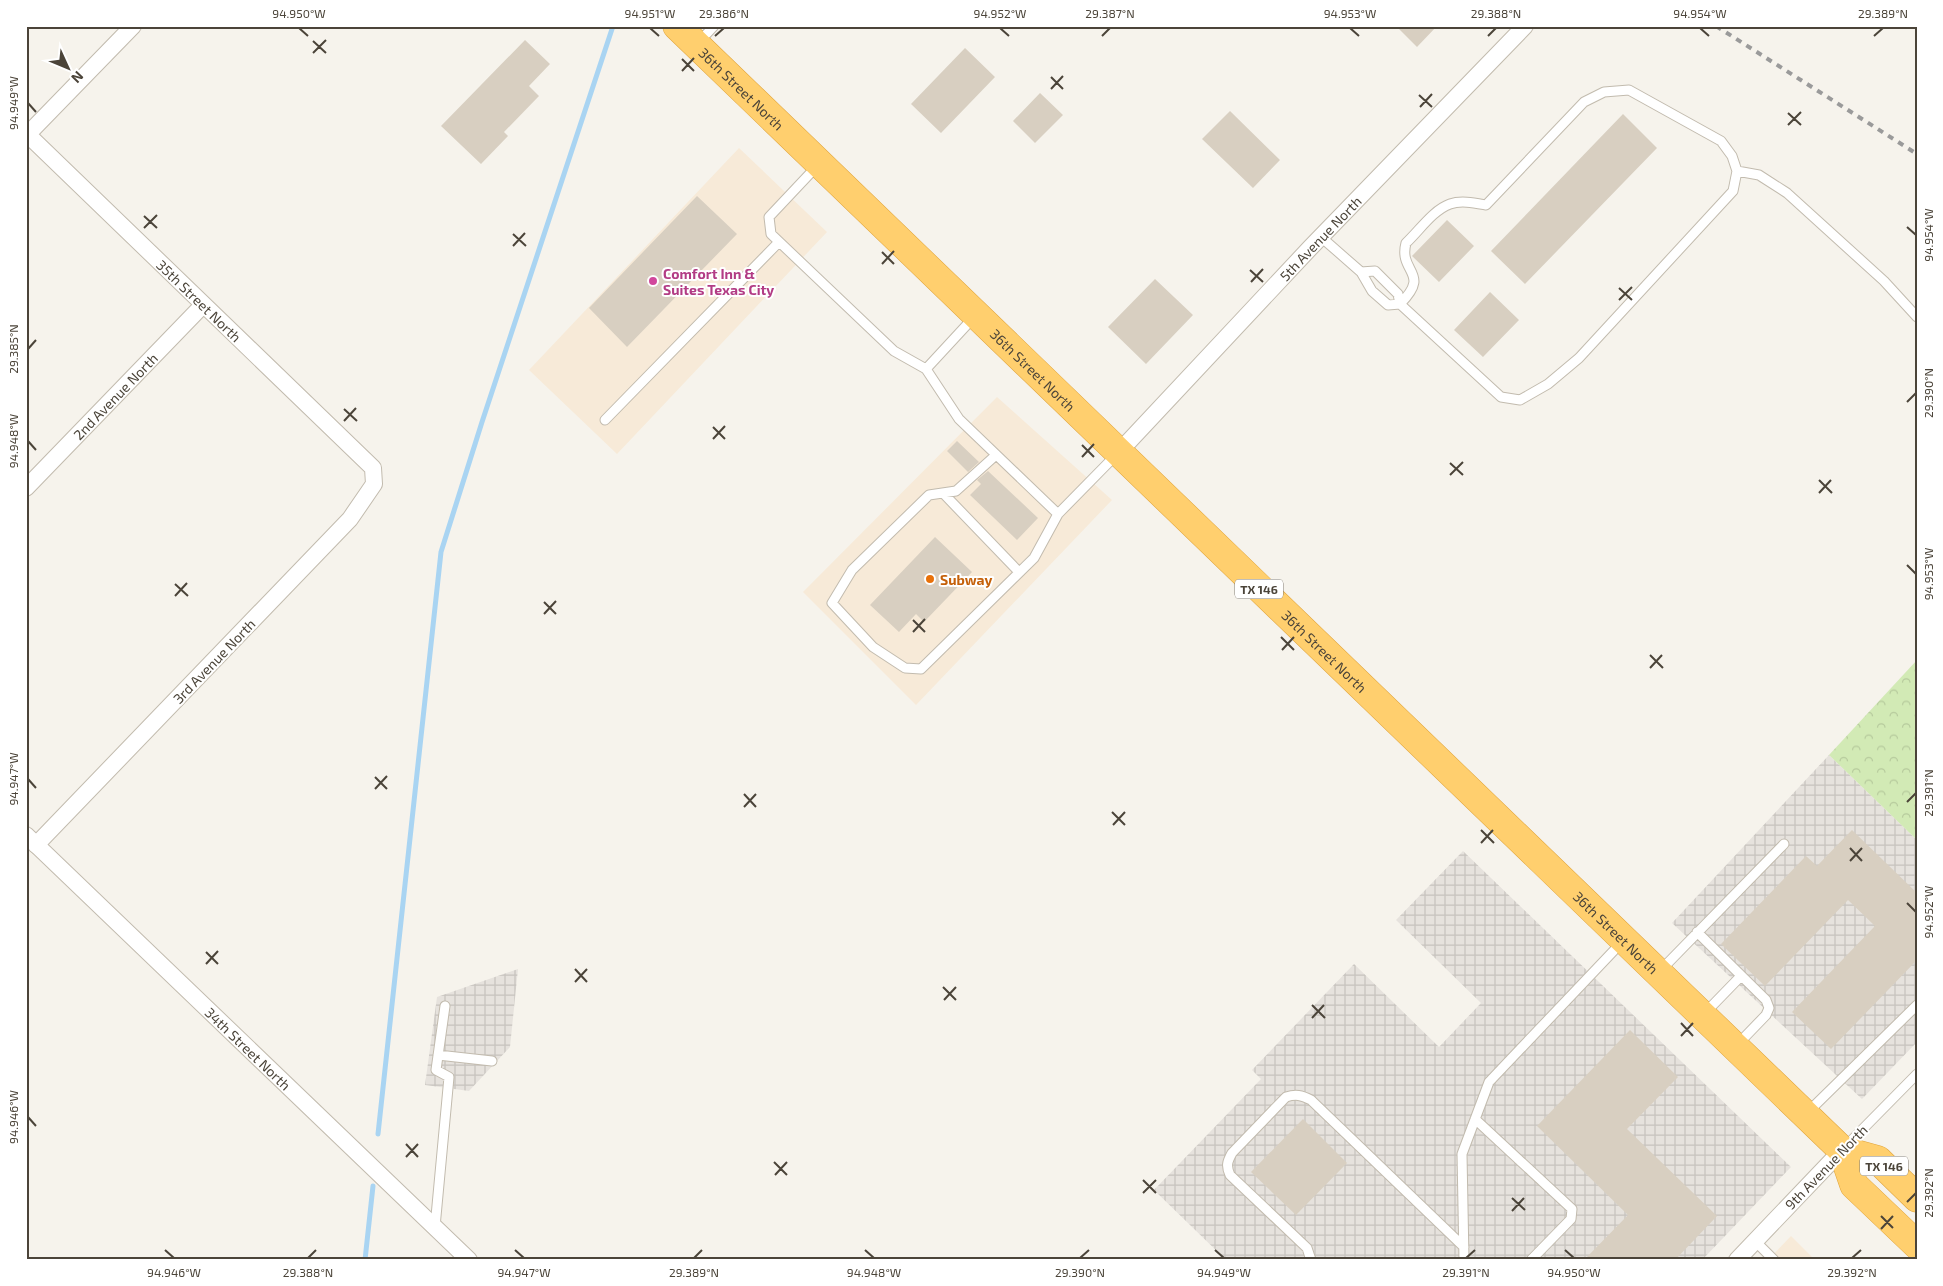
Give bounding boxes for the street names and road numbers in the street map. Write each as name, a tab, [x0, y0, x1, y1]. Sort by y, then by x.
street label: 36th Street North	[696, 44, 788, 133]
street label: 5th Avenue North	[1276, 192, 1364, 284]
street label: 35th Street North	[154, 256, 245, 345]
street label: 36th Street North	[987, 325, 1079, 415]
street label: 2nd Avenue North	[69, 349, 161, 443]
road number: TX 146	[1235, 580, 1283, 598]
street label: 36th Street North	[1279, 606, 1371, 696]
street label: 3rd Avenue North	[169, 615, 259, 707]
street label: 36th Street North	[1570, 887, 1662, 977]
street label: 34th Street North	[202, 1003, 295, 1093]
street label: 9th Avenue North	[1781, 1121, 1871, 1213]
road number: TX 146	[1860, 1156, 1908, 1176]

